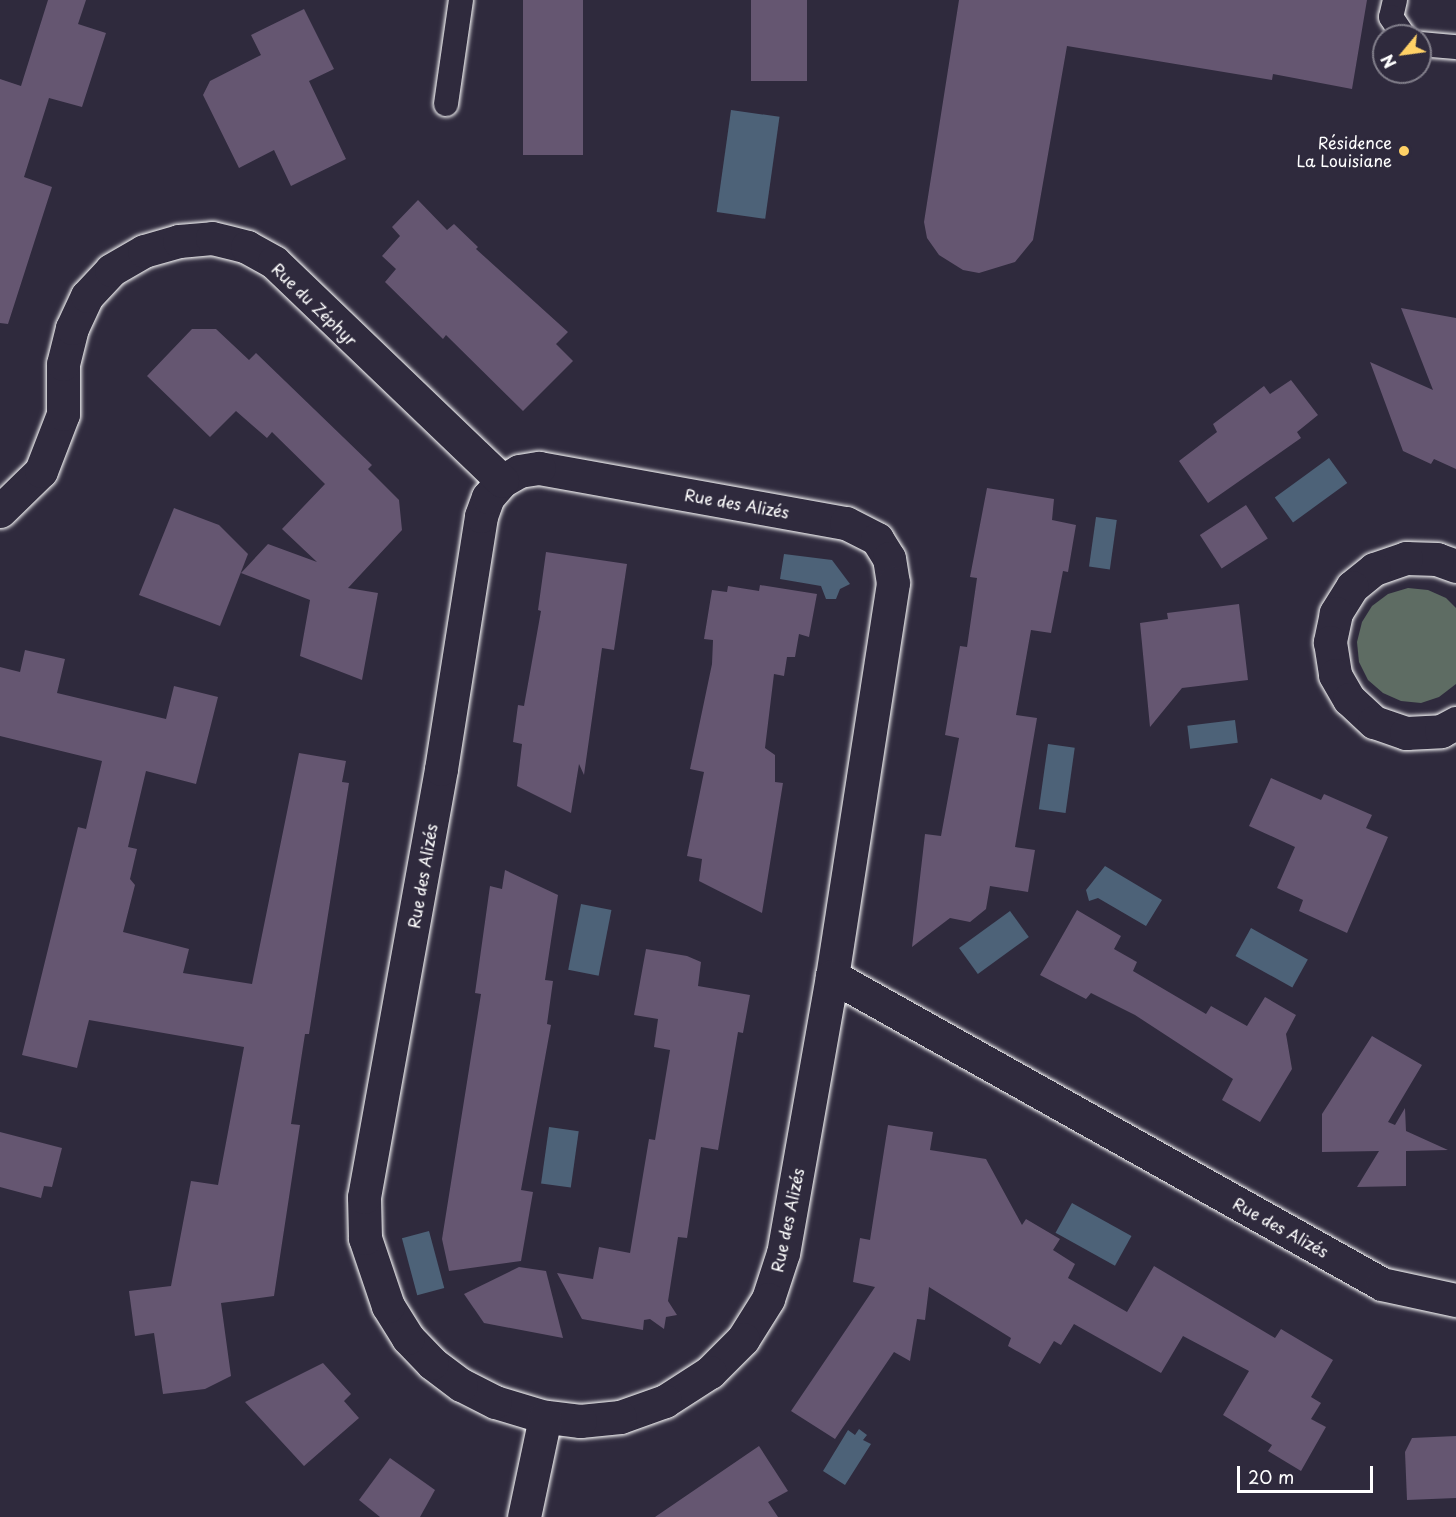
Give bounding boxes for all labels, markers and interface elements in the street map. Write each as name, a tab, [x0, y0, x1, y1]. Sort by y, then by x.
north arrow	[1372, 24, 1432, 84]
text: N	[1374, 50, 1402, 73]
place label: Résidence La Louisiane	[1296, 132, 1392, 170]
marker: Résidence La Louisiane	[1397, 144, 1411, 158]
street label: Rue du Zéphyr	[268, 258, 362, 350]
street label: Rue des Alizés	[682, 484, 792, 522]
street label: Rue des Alizés	[403, 821, 441, 931]
street label: Rue des Alizés	[766, 1165, 808, 1275]
street label: Rue des Alizés	[1229, 1192, 1333, 1262]
scale bar	[1240, 1454, 1376, 1492]
text: 20 m	[1248, 1463, 1294, 1490]

